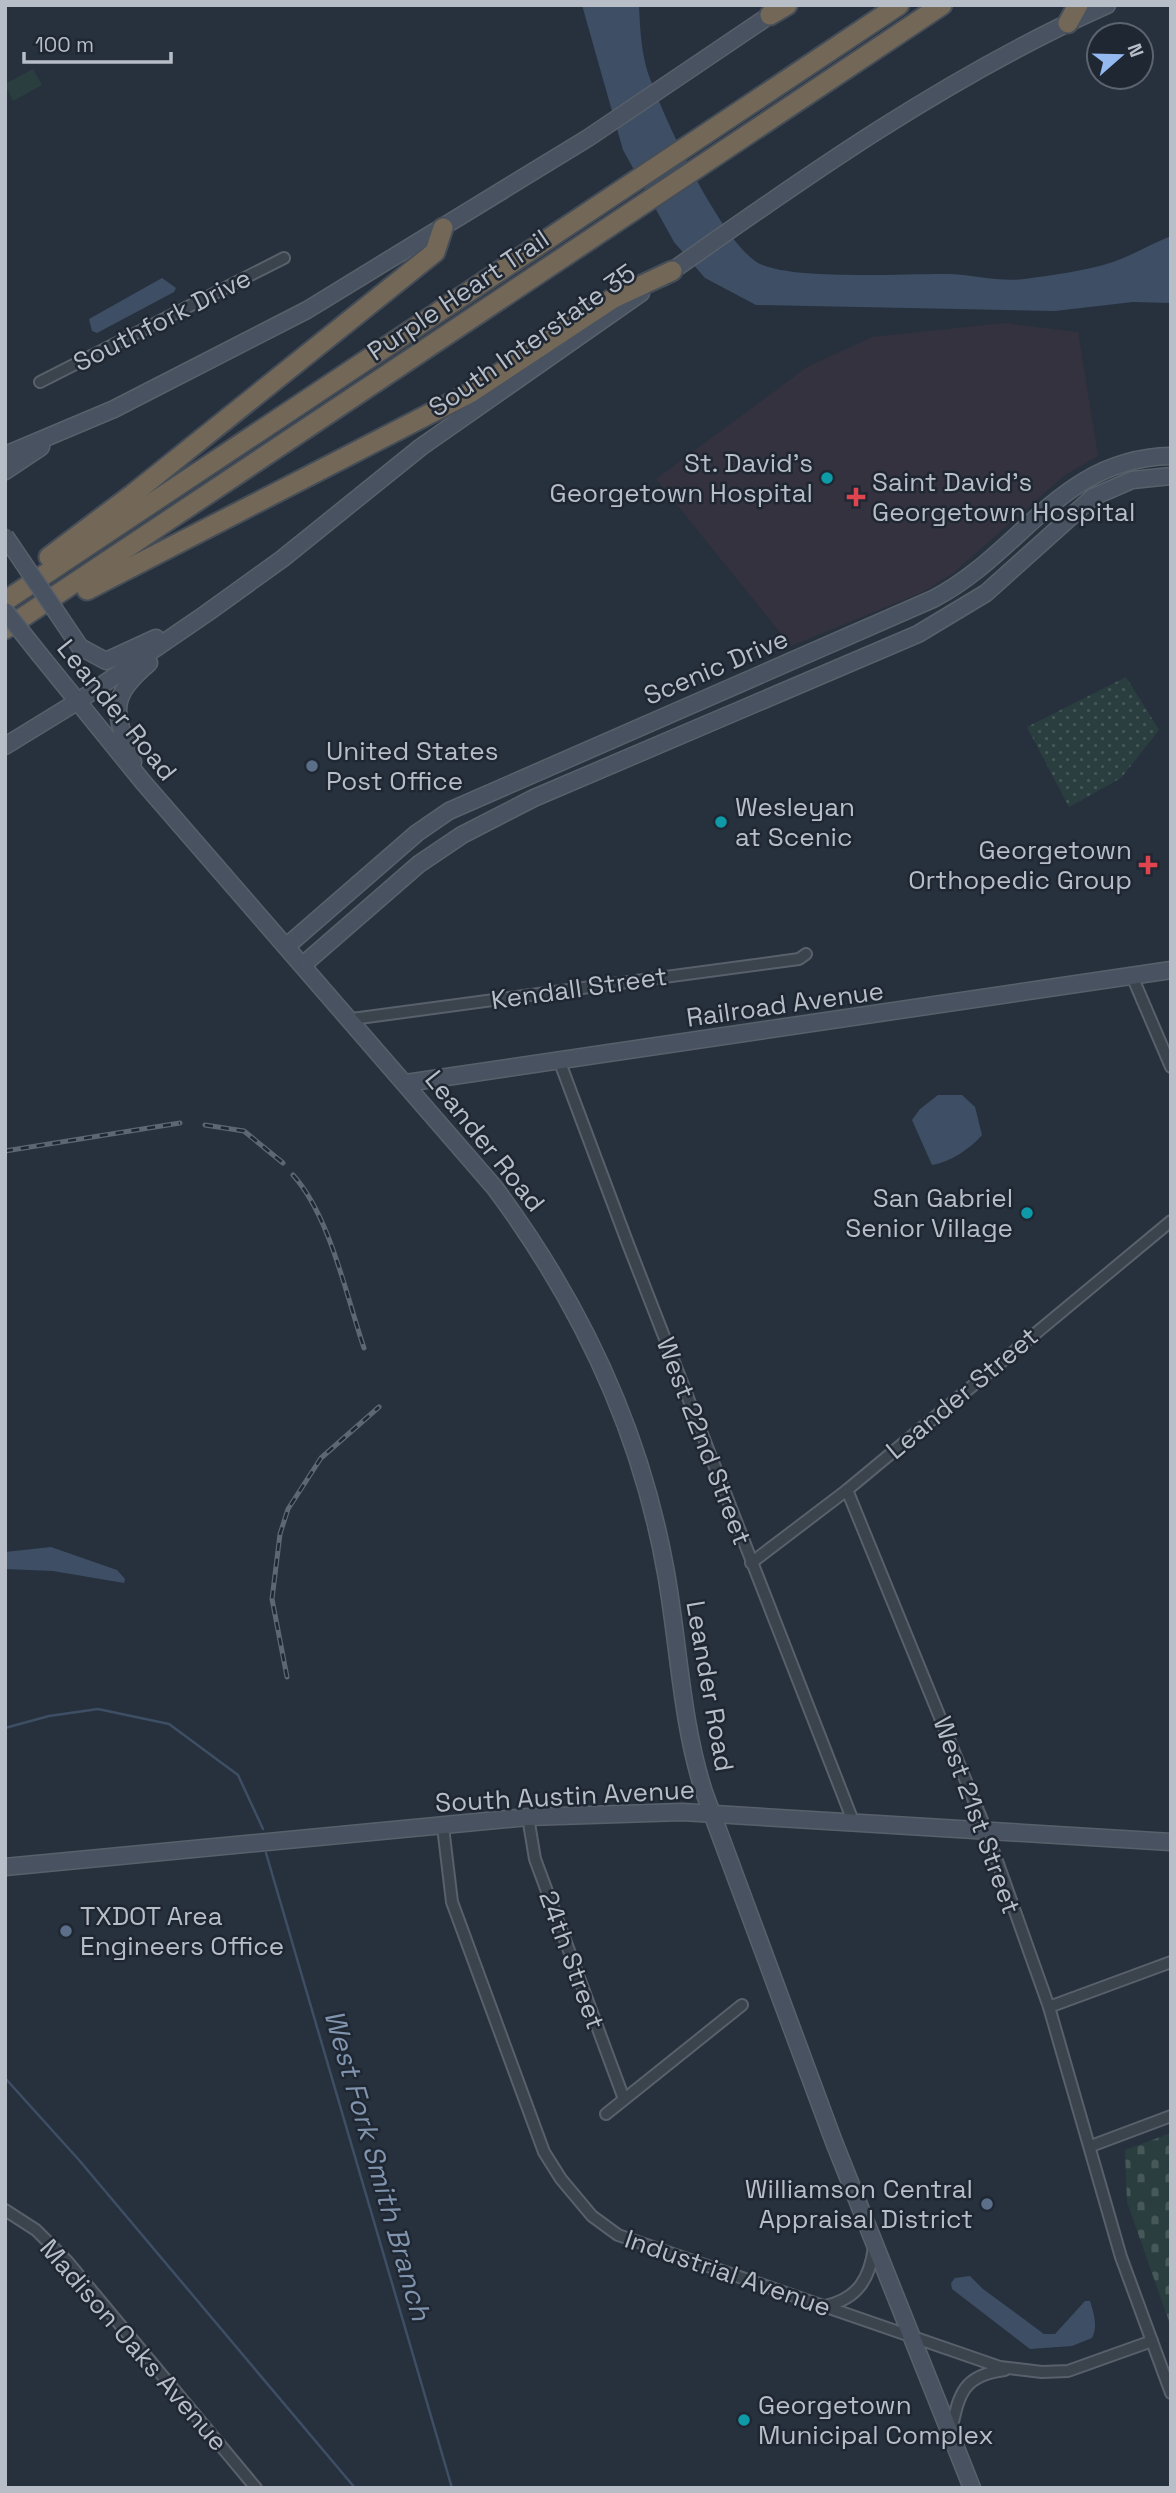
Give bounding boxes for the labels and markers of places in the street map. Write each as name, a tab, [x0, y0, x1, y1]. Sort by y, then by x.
place label: St. David's Georgetown Hospital	[550, 446, 813, 510]
place label: Saint David's Georgetown Hospital	[872, 465, 1135, 529]
marker: St. David's Georgetown Hospital	[819, 470, 835, 486]
marker: Saint David's Georgetown Hospital	[846, 487, 866, 507]
place label: United States Post Office	[326, 734, 498, 798]
marker: United States Post Office	[304, 758, 320, 774]
place label: Wesleyan at Scenic	[735, 790, 855, 854]
marker: Wesleyan at Scenic	[713, 814, 729, 830]
place label: Georgetown Orthopedic Group	[908, 833, 1132, 897]
marker: Georgetown Orthopedic Group	[1138, 855, 1158, 875]
place label: San Gabriel Senior Village	[845, 1181, 1013, 1245]
marker: San Gabriel Senior Village	[1019, 1205, 1035, 1221]
place label: TXDOT Area Engineers Office	[80, 1899, 284, 1963]
marker: TXDOT Area Engineers Office	[58, 1923, 74, 1939]
place label: Williamson Central Appraisal District	[745, 2172, 973, 2236]
marker: Williamson Central Appraisal District	[979, 2196, 995, 2212]
place label: Georgetown Municipal Complex	[758, 2388, 994, 2452]
marker: Georgetown Municipal Complex	[736, 2412, 752, 2428]

